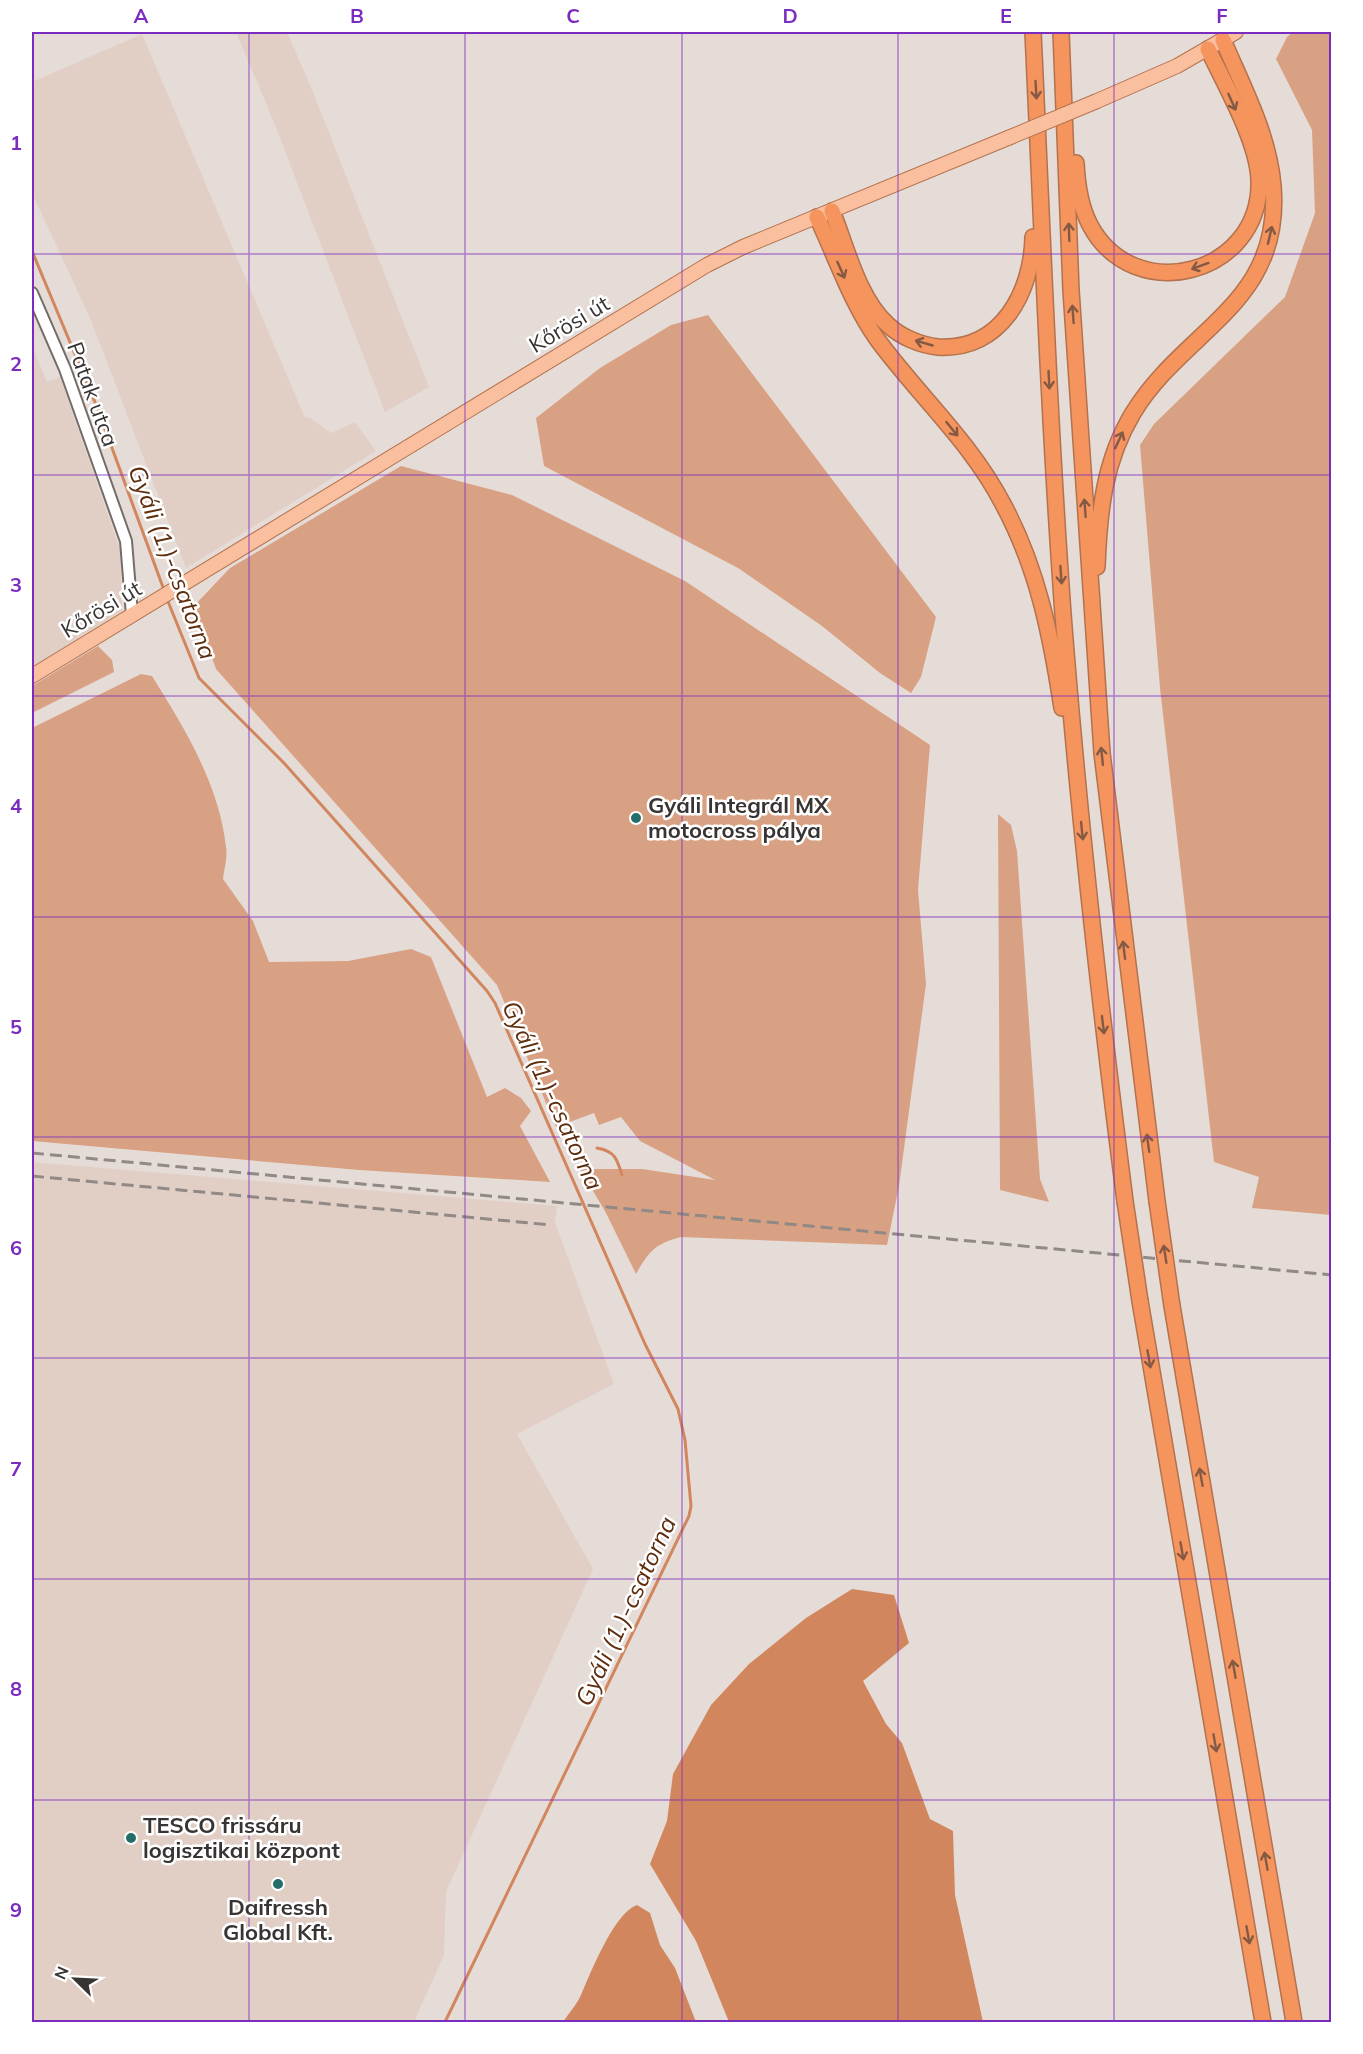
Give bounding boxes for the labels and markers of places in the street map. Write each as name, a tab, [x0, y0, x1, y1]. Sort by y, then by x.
place label: Gyáli Integrál MX motocross pálya	[648, 791, 829, 844]
marker: Gyáli Integrál MX motocross pálya	[629, 811, 643, 825]
place label: TESCO frissáru logisztikai központ	[143, 1811, 340, 1864]
marker: TESCO frissáru logisztikai központ	[124, 1831, 138, 1845]
marker: Daifressh Global Kft.	[271, 1877, 285, 1891]
place label: Daifressh Global Kft.	[223, 1893, 333, 1946]

